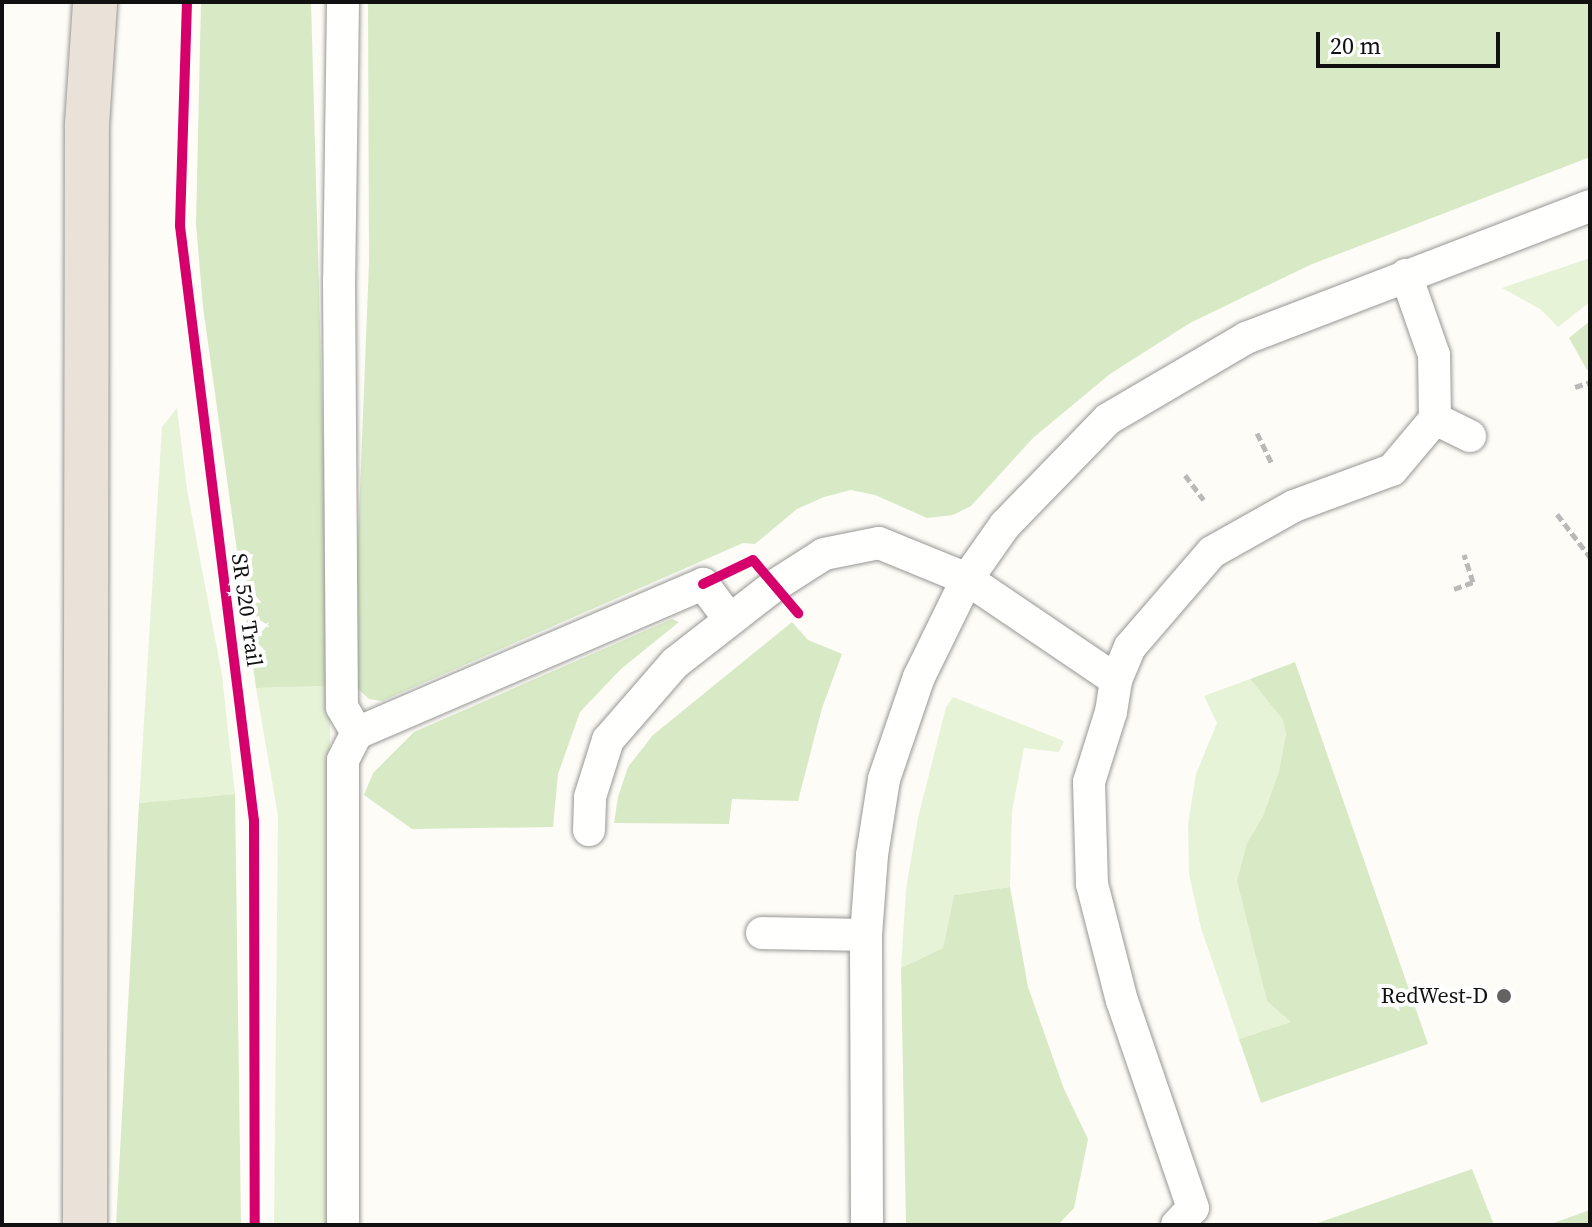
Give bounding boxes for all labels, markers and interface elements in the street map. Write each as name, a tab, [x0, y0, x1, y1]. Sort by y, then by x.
scale bar	[1320, 16, 1504, 66]
text: 20 m	[1330, 29, 1381, 62]
street label: SR 520 Trail	[226, 551, 268, 669]
place label: RedWest-D	[1381, 983, 1488, 1009]
marker: RedWest-D	[1495, 987, 1513, 1005]

